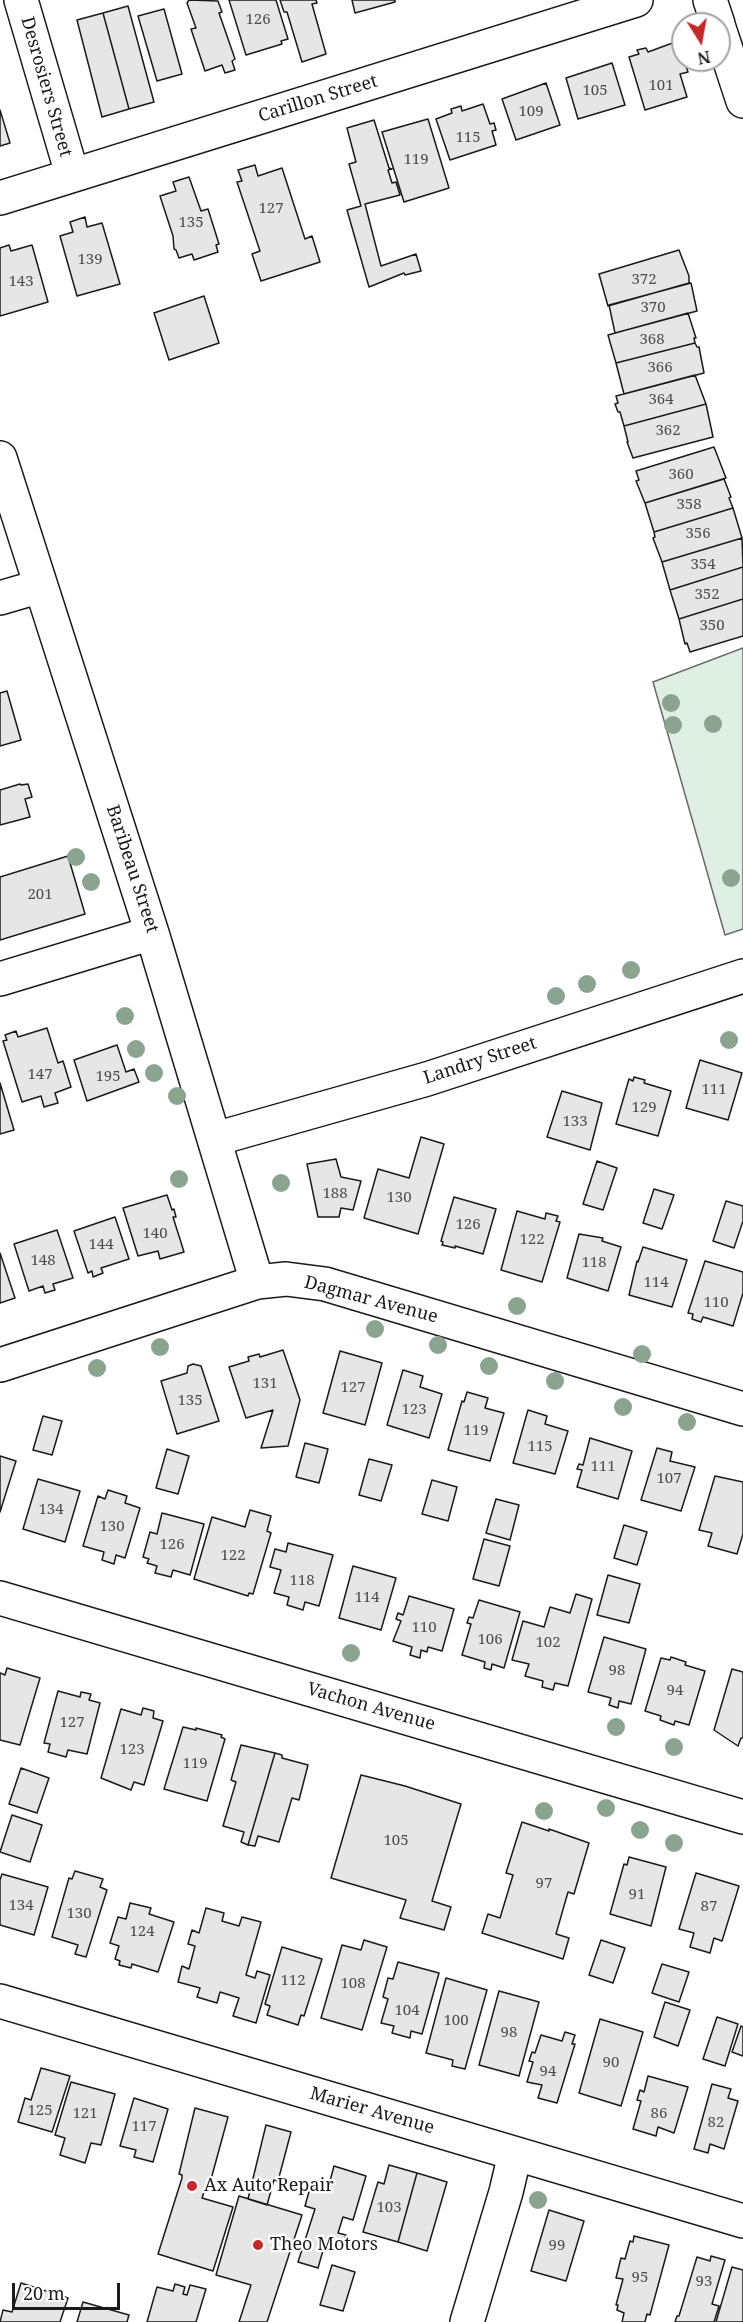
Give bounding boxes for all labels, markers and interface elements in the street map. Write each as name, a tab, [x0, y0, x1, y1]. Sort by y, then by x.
house number: 126	[245, 11, 271, 29]
north arrow	[671, 12, 731, 72]
street label: Desrosiers Street	[16, 14, 76, 160]
text: N	[696, 46, 712, 70]
street label: Carillon Street	[256, 71, 380, 127]
house number: 101	[648, 77, 674, 95]
house number: 105	[582, 82, 608, 100]
house number: 109	[518, 103, 544, 121]
house number: 115	[455, 129, 481, 147]
house number: 119	[403, 151, 429, 169]
house number: 127	[258, 200, 284, 218]
house number: 135	[178, 214, 204, 232]
house number: 139	[77, 251, 103, 269]
house number: 372	[631, 271, 657, 289]
house number: 143	[8, 273, 34, 291]
house number: 370	[640, 299, 666, 317]
house number: 368	[639, 331, 665, 349]
house number: 366	[647, 359, 673, 377]
house number: 364	[648, 391, 674, 409]
house number: 362	[655, 422, 681, 440]
house number: 360	[668, 466, 694, 484]
house number: 358	[676, 496, 702, 514]
house number: 356	[685, 525, 711, 543]
house number: 354	[690, 556, 716, 574]
house number: 352	[694, 586, 720, 604]
house number: 350	[699, 617, 725, 635]
street label: Baribeau Street	[101, 802, 163, 936]
house number: 201	[27, 886, 53, 904]
street label: Landry Street	[421, 1033, 539, 1089]
house number: 147	[27, 1066, 53, 1084]
house number: 195	[95, 1068, 121, 1086]
house number: 111	[701, 1081, 727, 1099]
house number: 129	[631, 1099, 657, 1117]
house number: 133	[562, 1113, 588, 1131]
house number: 188	[322, 1185, 348, 1203]
house number: 130	[386, 1189, 412, 1207]
house number: 126	[455, 1216, 481, 1234]
house number: 140	[142, 1225, 168, 1243]
house number: 122	[519, 1231, 545, 1249]
house number: 144	[88, 1236, 114, 1254]
house number: 148	[30, 1252, 56, 1270]
house number: 118	[581, 1254, 607, 1272]
street label: Dagmar Avenue	[302, 1272, 440, 1328]
house number: 114	[643, 1274, 669, 1292]
house number: 110	[703, 1294, 729, 1312]
house number: 131	[252, 1375, 278, 1393]
house number: 127	[340, 1379, 366, 1397]
house number: 135	[177, 1392, 203, 1410]
house number: 123	[401, 1401, 427, 1419]
house number: 119	[463, 1422, 489, 1440]
house number: 115	[527, 1438, 553, 1456]
house number: 111	[590, 1458, 616, 1476]
house number: 107	[656, 1470, 682, 1488]
house number: 134	[38, 1501, 64, 1519]
house number: 130	[99, 1518, 125, 1536]
house number: 126	[159, 1536, 185, 1554]
house number: 122	[220, 1547, 246, 1565]
house number: 118	[289, 1572, 315, 1590]
house number: 114	[354, 1589, 380, 1607]
house number: 110	[411, 1619, 437, 1637]
house number: 106	[477, 1631, 503, 1649]
house number: 102	[535, 1634, 561, 1652]
house number: 98	[609, 1662, 625, 1680]
street label: Vachon Avenue	[304, 1678, 438, 1736]
house number: 94	[667, 1682, 683, 1700]
house number: 127	[59, 1714, 85, 1732]
house number: 123	[119, 1741, 145, 1759]
house number: 119	[182, 1755, 208, 1773]
house number: 105	[383, 1832, 409, 1850]
house number: 97	[536, 1875, 552, 1893]
house number: 91	[629, 1886, 645, 1904]
house number: 134	[8, 1897, 34, 1915]
house number: 87	[701, 1898, 717, 1916]
house number: 130	[66, 1905, 92, 1923]
house number: 124	[129, 1923, 155, 1941]
house number: 112	[280, 1972, 306, 1990]
house number: 108	[340, 1975, 366, 1993]
house number: 104	[394, 2002, 420, 2020]
house number: 100	[443, 2012, 469, 2030]
house number: 98	[501, 2024, 517, 2042]
house number: 90	[603, 2054, 619, 2072]
house number: 94	[540, 2063, 556, 2081]
street label: Marier Avenue	[307, 2083, 437, 2139]
house number: 125	[27, 2102, 53, 2120]
house number: 121	[72, 2105, 98, 2123]
house number: 86	[651, 2105, 667, 2123]
house number: 82	[708, 2114, 724, 2132]
house number: 117	[131, 2118, 157, 2136]
place label: Ax Auto Repair	[204, 2175, 334, 2197]
marker: Ax Auto Repair	[185, 2179, 199, 2193]
house number: 103	[376, 2199, 402, 2217]
place label: Theo Motors	[270, 2234, 378, 2256]
house number: 99	[549, 2237, 565, 2255]
marker: Theo Motors	[251, 2238, 265, 2252]
house number: 95	[632, 2269, 648, 2287]
scale bar	[15, 2271, 123, 2309]
house number: 93	[696, 2273, 712, 2291]
text: 20 m	[23, 2281, 65, 2305]

